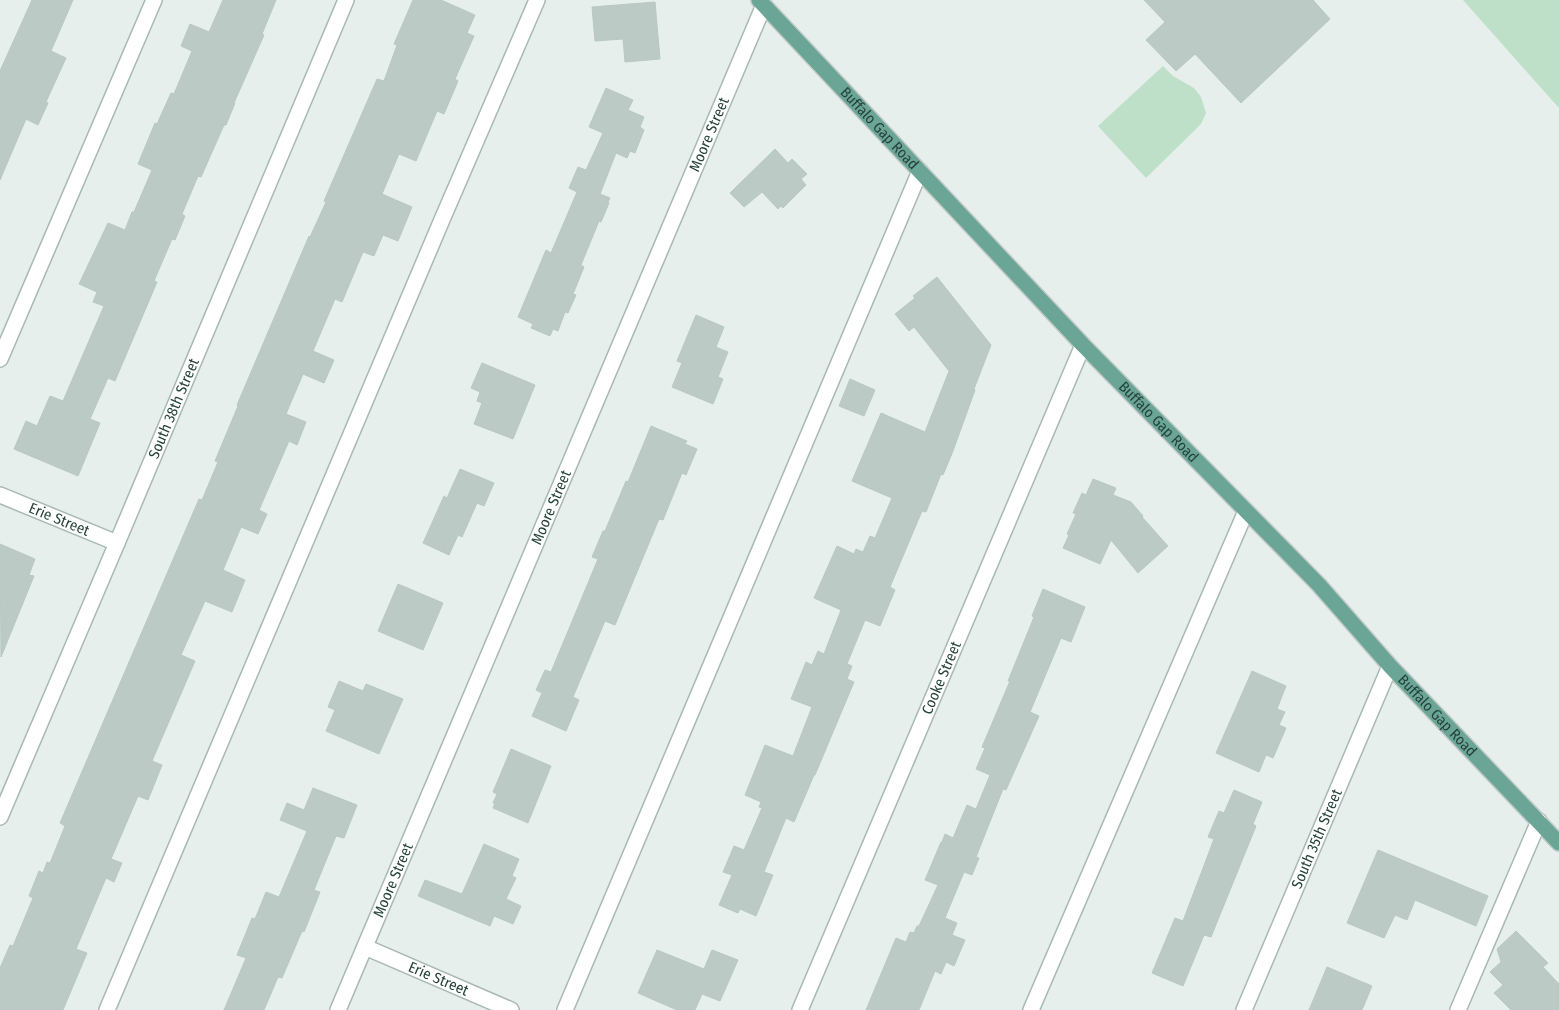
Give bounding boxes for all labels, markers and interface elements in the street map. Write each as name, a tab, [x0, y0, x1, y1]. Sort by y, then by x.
street label: Buffalo Gap Road	[837, 83, 922, 173]
street label: Moore Street	[685, 94, 733, 174]
street label: South 38th Street	[145, 355, 203, 461]
street label: Buffalo Gap Road	[1115, 378, 1202, 466]
street label: Moore Street	[527, 467, 575, 547]
street label: Erie Street	[26, 499, 92, 540]
street label: Cooke Street	[918, 638, 965, 717]
street label: Buffalo Gap Road	[1394, 671, 1480, 760]
street label: South 35th Street	[1288, 786, 1346, 891]
street label: Moore Street	[369, 840, 417, 920]
street label: Erie Street	[406, 958, 471, 1000]

